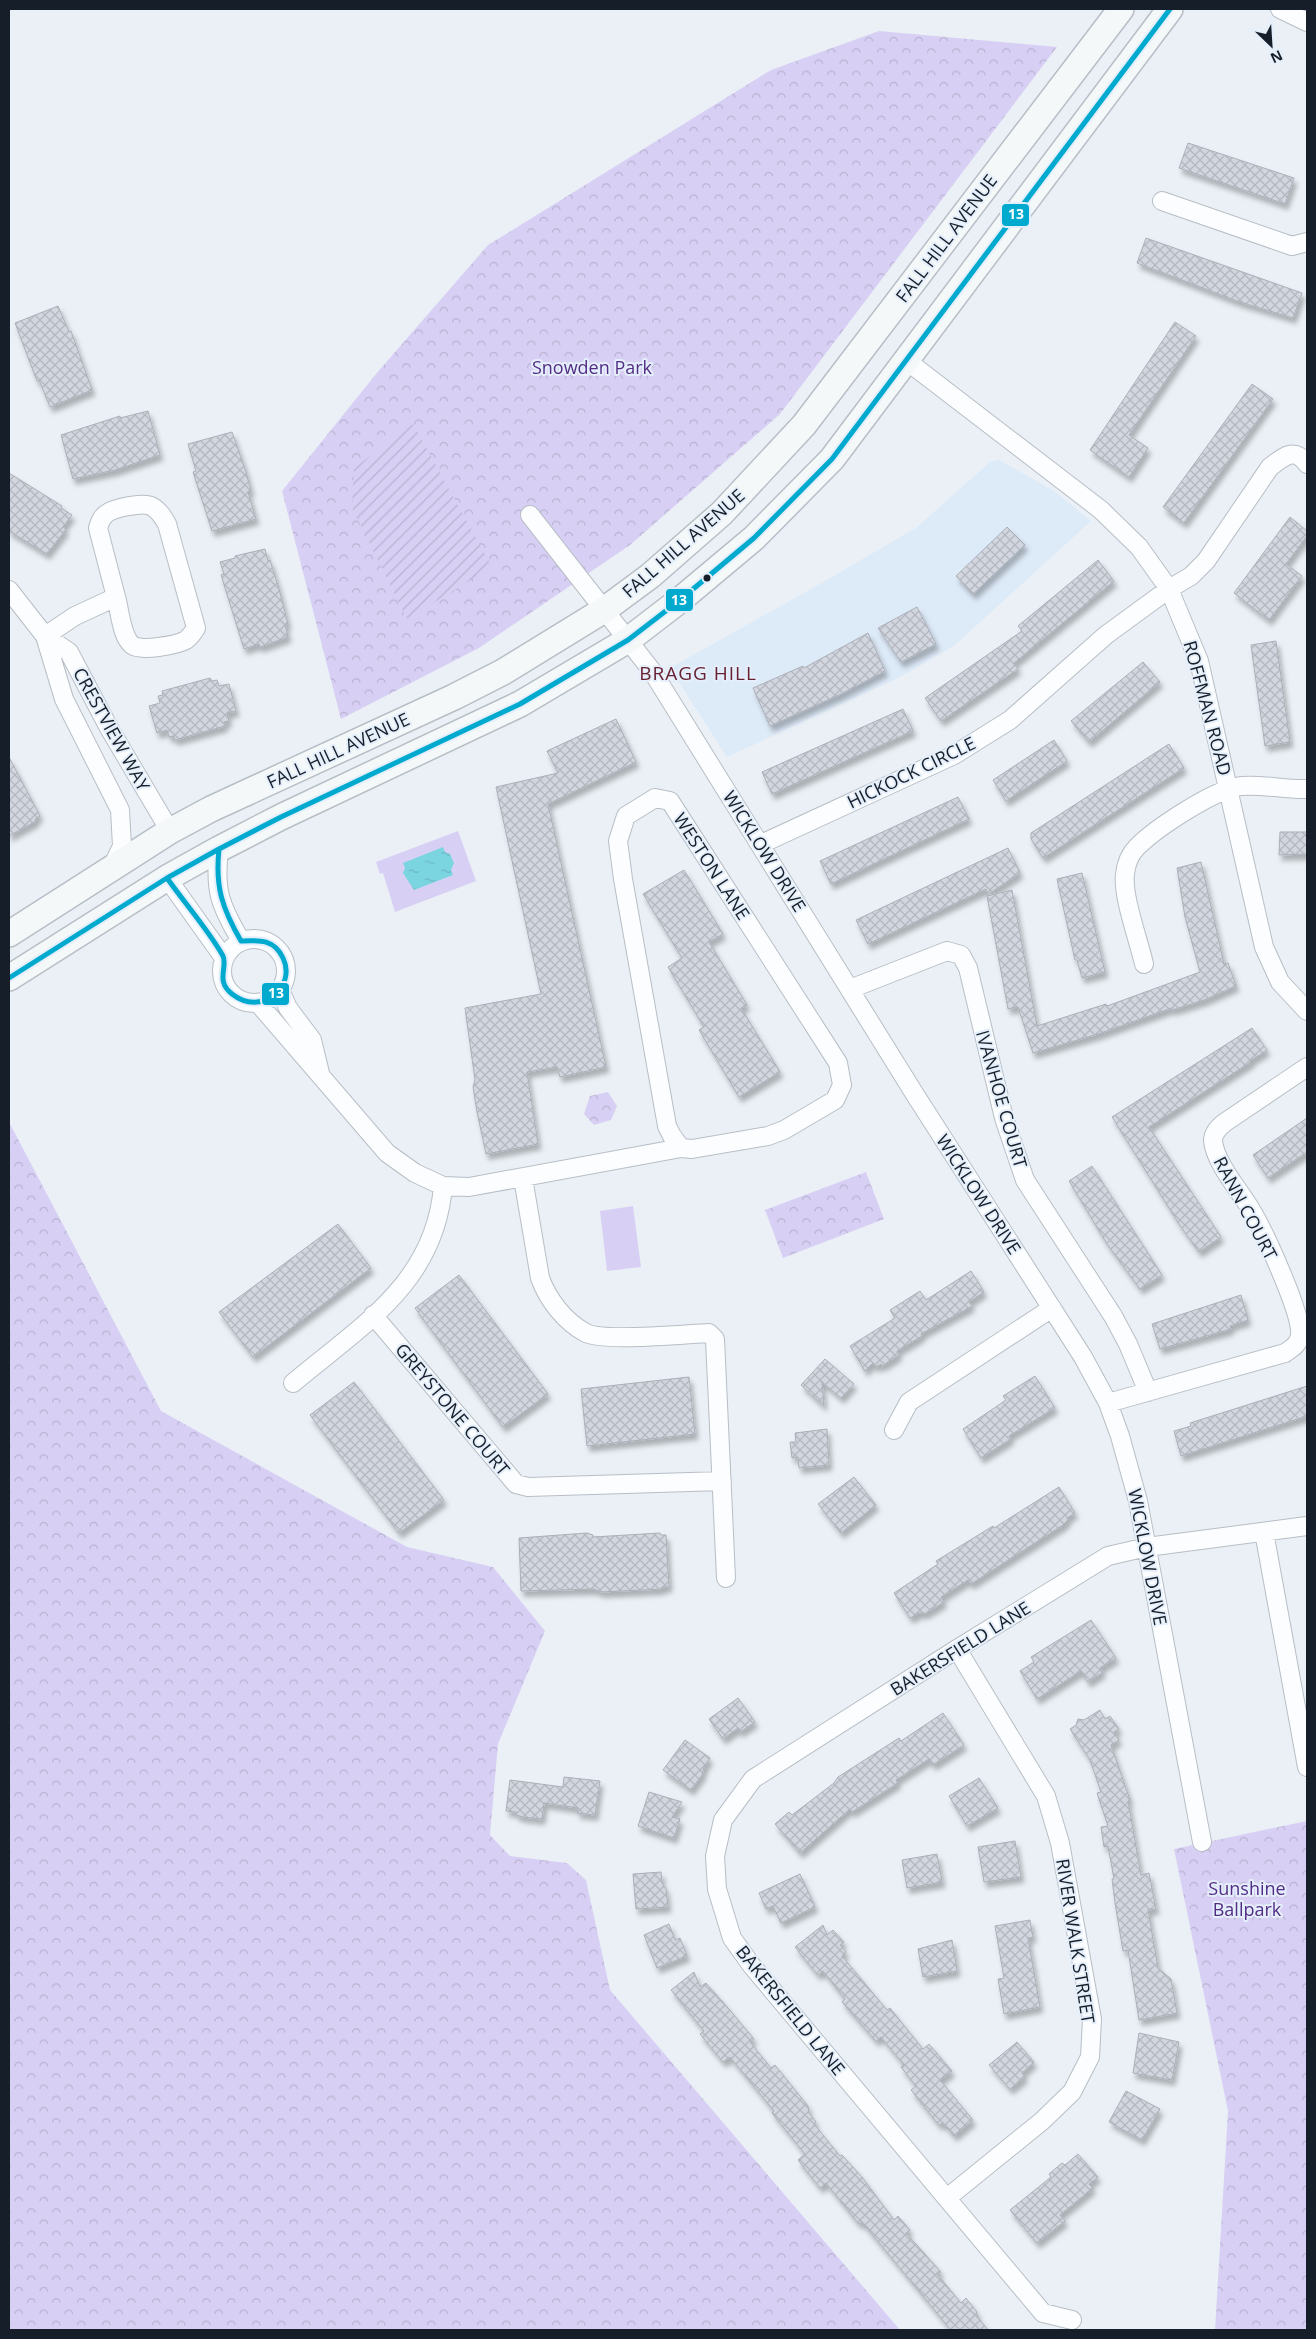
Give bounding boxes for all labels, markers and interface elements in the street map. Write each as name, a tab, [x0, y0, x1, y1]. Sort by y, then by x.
north arrow	[1246, 20, 1296, 70]
text: N	[1268, 46, 1286, 68]
street label: FALL HILL AVENUE	[890, 169, 1002, 307]
line badge: 13	[1001, 203, 1030, 227]
text: 13	[1008, 204, 1024, 223]
park label: Snowden Park	[532, 355, 653, 379]
street label: FALL HILL AVENUE	[617, 483, 749, 603]
unlabelled marker	[702, 573, 712, 583]
line badge: 13	[665, 588, 694, 612]
text: 13	[671, 590, 687, 609]
street label: ROFFMAN ROAD	[1178, 638, 1238, 778]
district label: BRAGG HILL	[639, 660, 757, 686]
street label: CRESTVIEW WAY	[68, 663, 156, 796]
street label: FALL HILL AVENUE	[263, 706, 413, 794]
street label: HICKOCK CIRCLE	[843, 731, 979, 813]
street label: WICKLOW DRIVE	[718, 786, 812, 916]
street label: WESTON LANE	[668, 808, 756, 924]
line badge: 13	[261, 982, 290, 1006]
text: 13	[268, 983, 284, 1002]
street label: IVANHOE COURT	[971, 1027, 1033, 1171]
street label: WICKLOW DRIVE	[931, 1129, 1027, 1259]
street label: RANN COURT	[1209, 1152, 1283, 1264]
street label: GREYSTONE COURT	[391, 1338, 516, 1480]
street label: WICKLOW DRIVE	[1123, 1487, 1173, 1627]
street label: BAKERSFIELD LANE	[885, 1595, 1035, 1701]
street label: RIVER WALK STREET	[1051, 1857, 1101, 2025]
park label: Sunshine Ballpark	[1208, 1876, 1286, 1921]
street label: BAKERSFIELD LANE	[731, 1940, 851, 2080]

